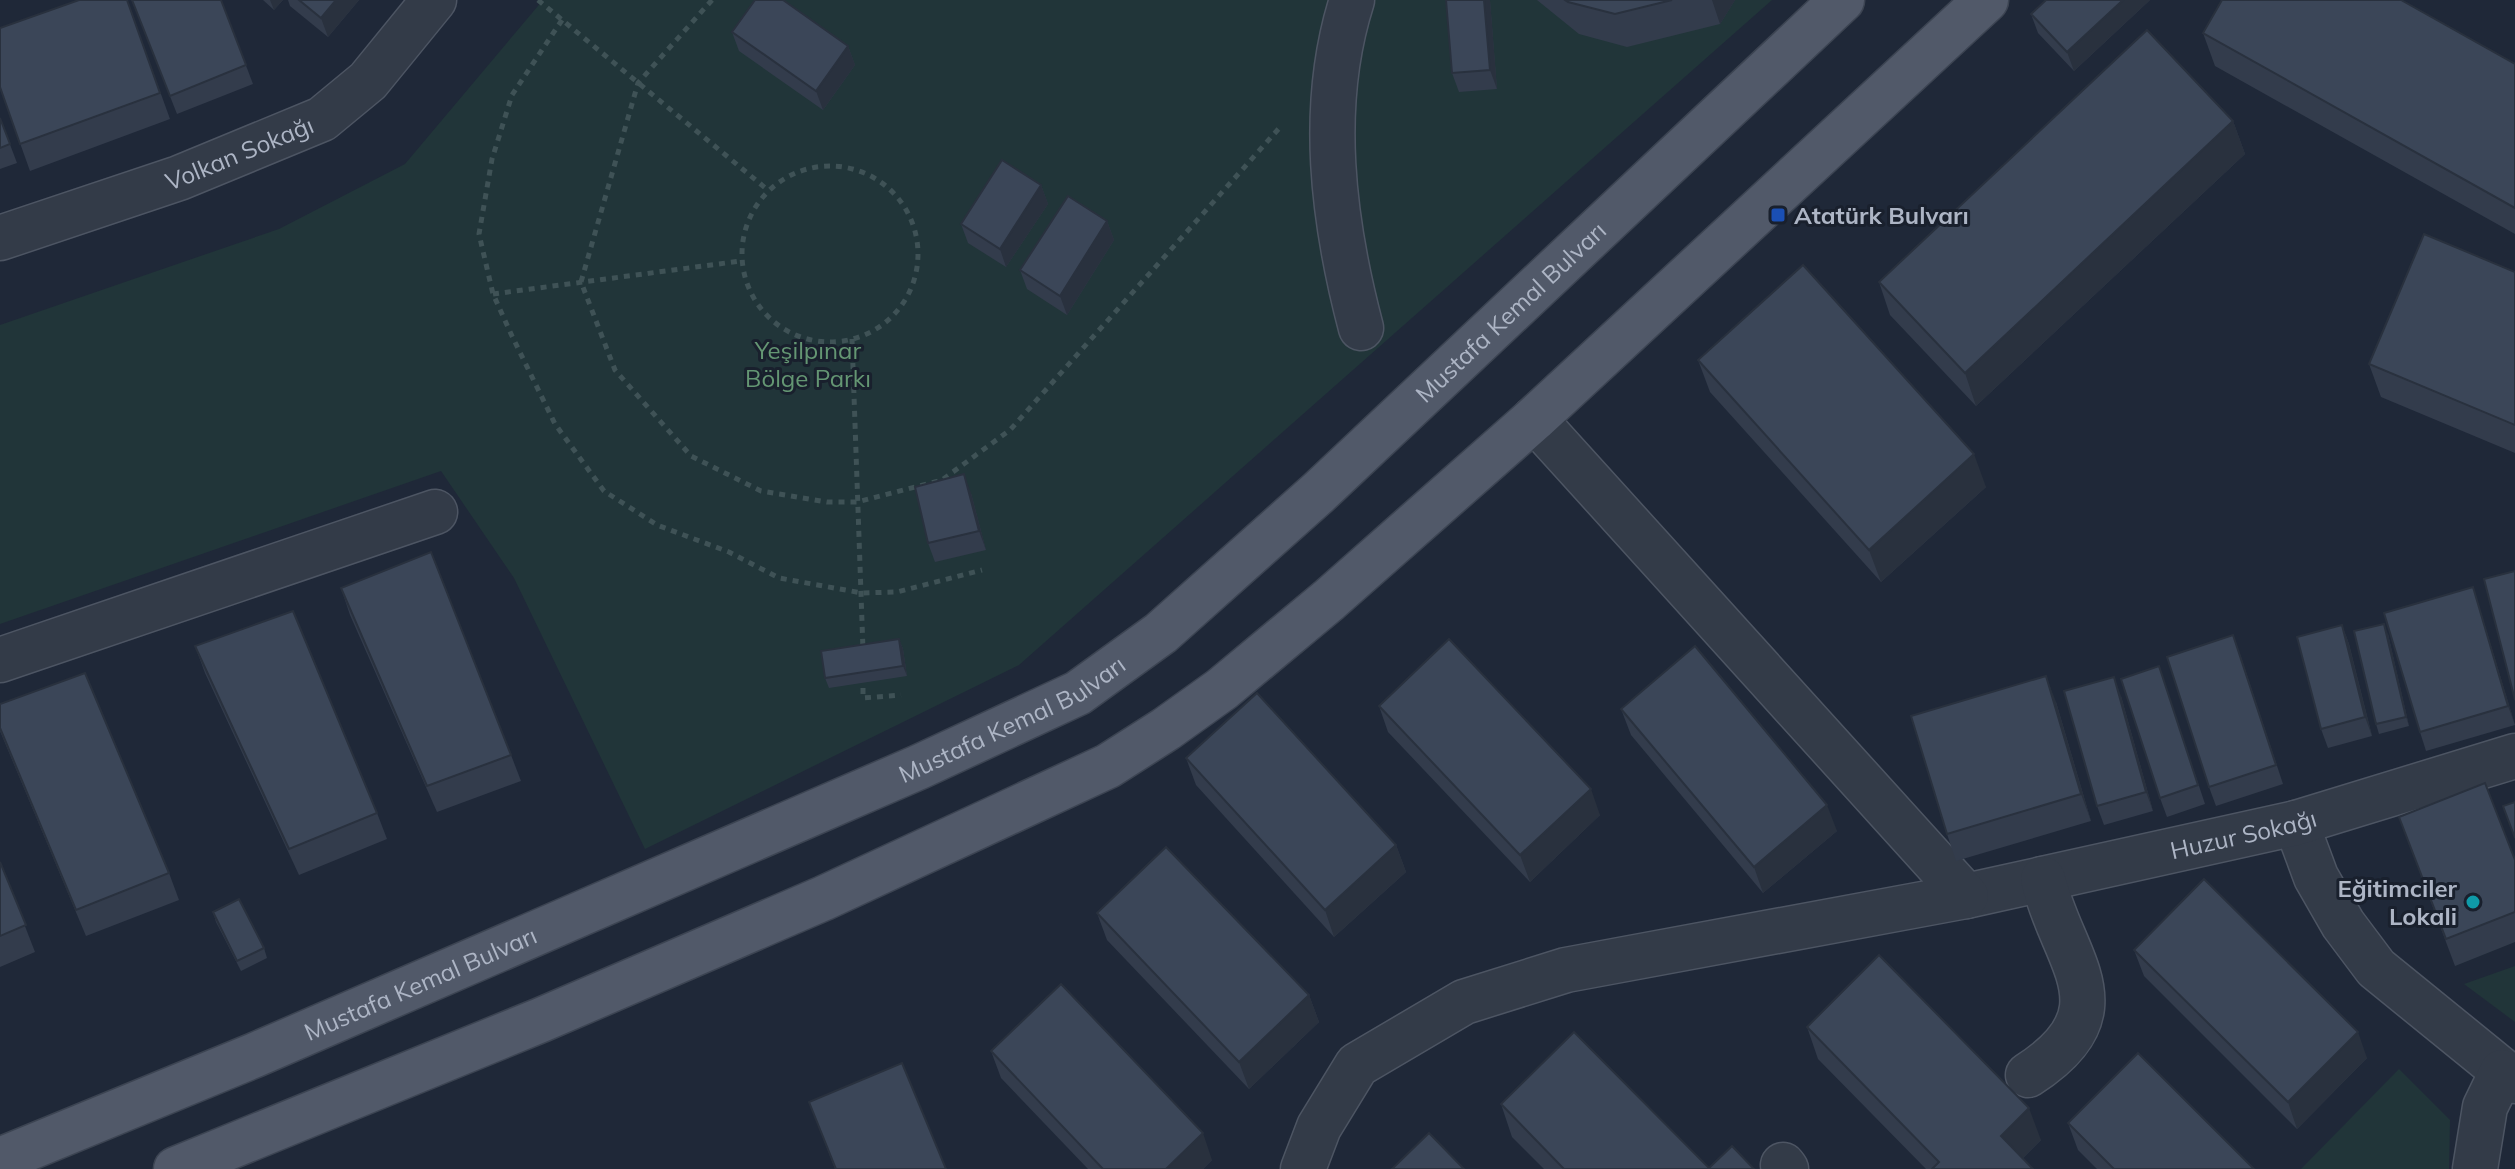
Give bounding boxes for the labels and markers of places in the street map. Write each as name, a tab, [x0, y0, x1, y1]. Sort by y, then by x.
place label: Atatürk Bulvarı	[1794, 200, 1969, 230]
marker: Atatürk Bulvarı	[1769, 206, 1787, 224]
place label: Eğitimciler Lokali	[2337, 873, 2458, 931]
marker: Eğitimciler Lokali	[2464, 893, 2482, 911]

